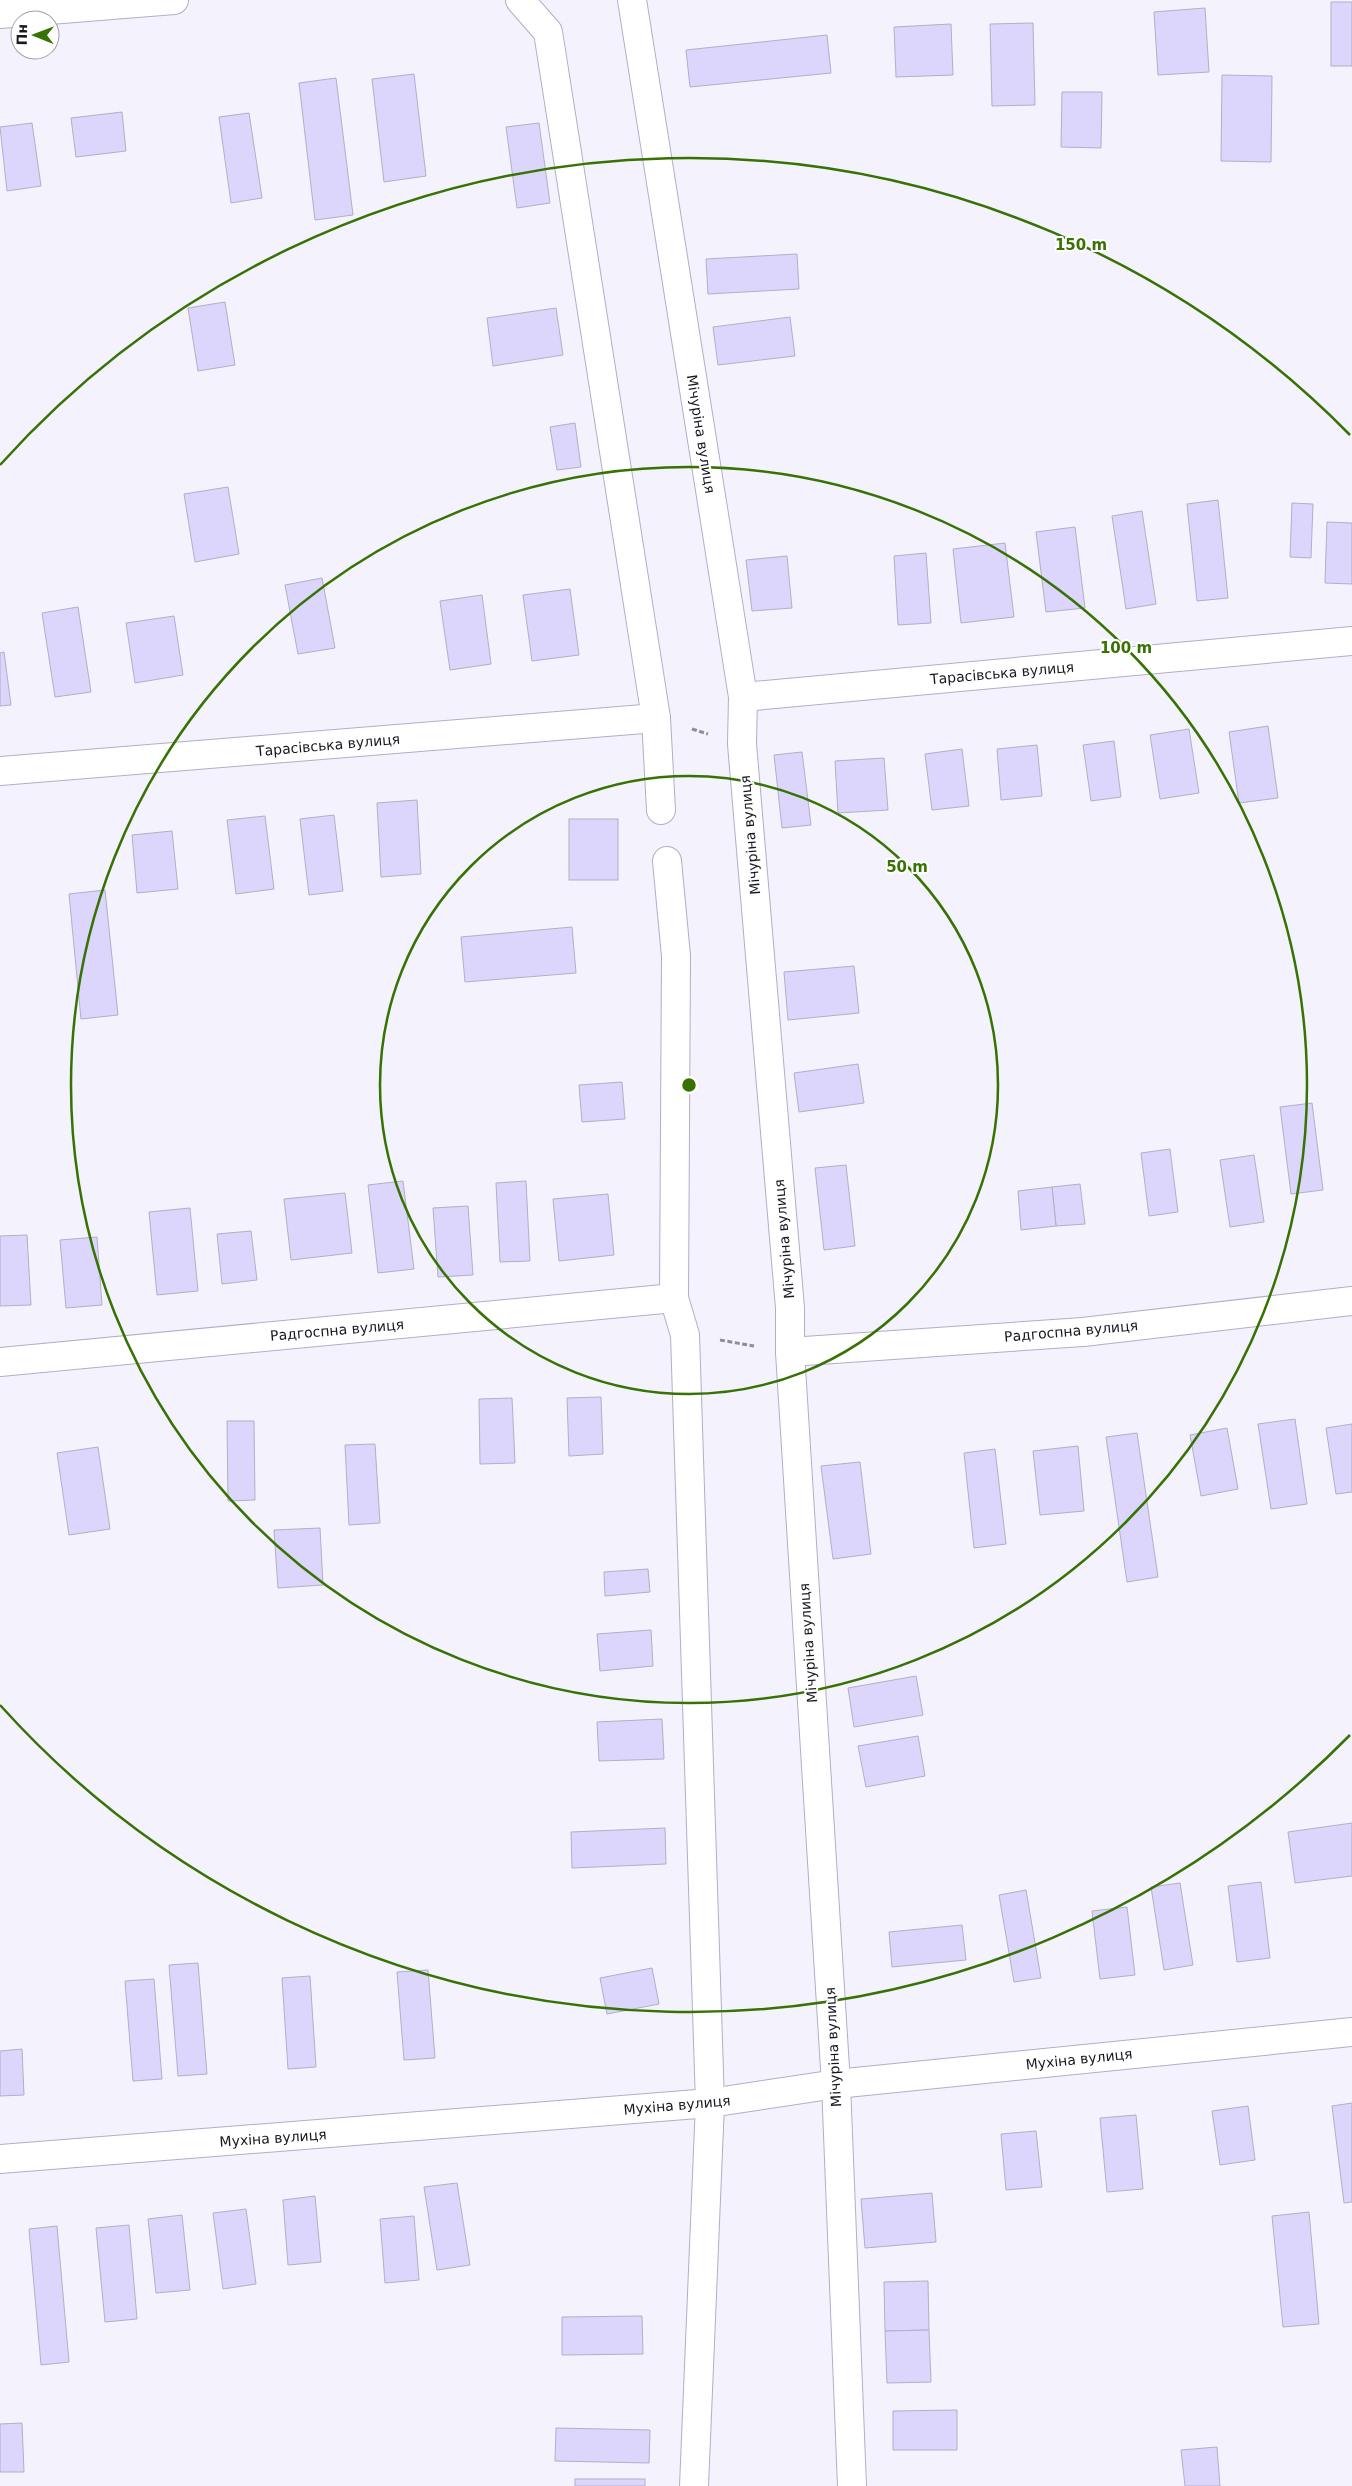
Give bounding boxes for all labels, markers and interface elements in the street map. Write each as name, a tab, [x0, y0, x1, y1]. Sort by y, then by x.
north arrow	[10, 10, 60, 60]
text: Пн	[14, 24, 30, 46]
text: 150 m	[1055, 236, 1107, 254]
street label: Мічуріна вулиця	[684, 373, 718, 495]
text: 100 m	[1100, 639, 1152, 657]
street label: Тарасівська вулиця	[928, 659, 1075, 687]
street label: Тарасівська вулиця	[254, 731, 401, 759]
street label: Мічуріна вулиця	[737, 775, 763, 895]
text: 50 m	[886, 858, 928, 876]
centre of rings	[680, 1076, 698, 1094]
street label: Мічуріна вулиця	[771, 1179, 797, 1299]
street label: Радгоспна вулиця	[269, 1316, 405, 1344]
street label: Радгоспна вулиця	[1003, 1317, 1139, 1345]
street label: Мічуріна вулиця	[796, 1583, 820, 1703]
street label: Мічуріна вулиця	[822, 1987, 844, 2107]
street label: Мухіна вулиця	[1025, 2045, 1133, 2073]
street label: Мухіна вулиця	[623, 2092, 731, 2118]
street label: Мухіна вулиця	[219, 2126, 327, 2150]

